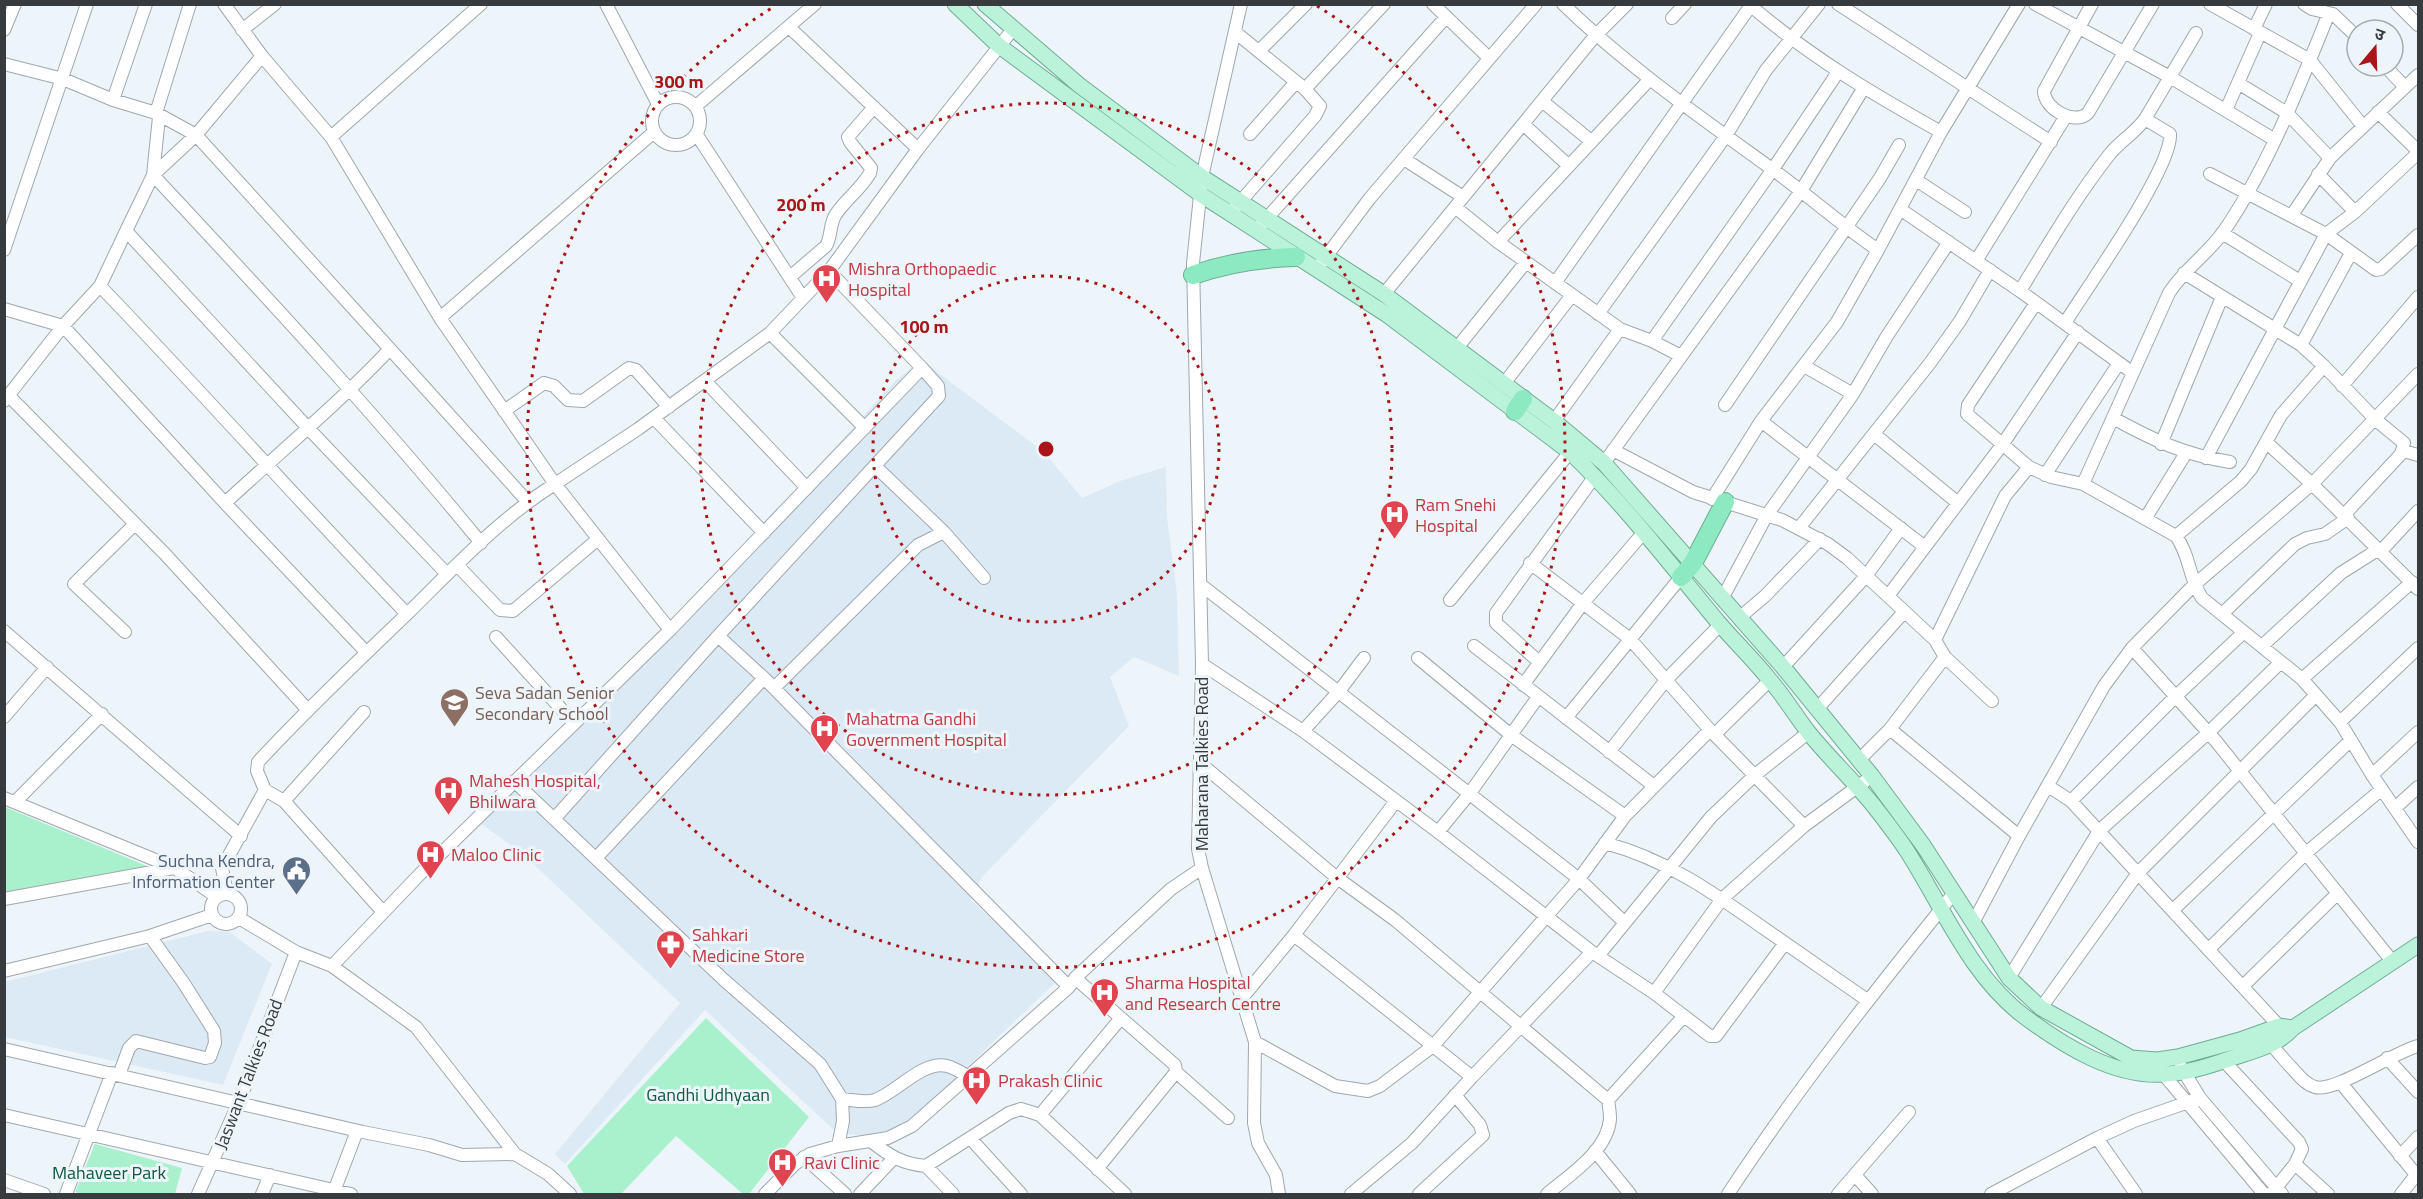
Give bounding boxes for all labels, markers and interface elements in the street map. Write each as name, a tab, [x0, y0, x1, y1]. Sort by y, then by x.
north arrow	[2345, 18, 2405, 78]
text: उ	[2372, 21, 2389, 47]
text: 300 m	[654, 68, 704, 95]
text: 200 m	[776, 191, 826, 218]
place label: Mishra Orthopaedic Hospital	[848, 255, 997, 303]
hospital icon: Mishra Orthopaedic Hospital	[811, 262, 843, 304]
text: 100 m	[899, 313, 949, 340]
centre of rings	[1036, 439, 1056, 459]
place label: Ram Snehi Hospital	[1415, 491, 1496, 539]
hospital icon: Ram Snehi Hospital	[1378, 498, 1410, 540]
street label: Maharana Talkies Road	[1188, 677, 1215, 851]
place label: Seva Sadan Senior Secondary School	[475, 679, 614, 727]
school or university icon: Seva Sadan Senior Secondary School	[438, 686, 470, 728]
place label: Mahatma Gandhi Government Hospital	[846, 705, 1007, 753]
hospital icon: Mahatma Gandhi Government Hospital	[809, 712, 841, 754]
place label: Mahesh Hospital, Bhilwara	[469, 767, 601, 815]
hospital icon: Mahesh Hospital, Bhilwara	[432, 774, 464, 816]
hospital icon: Maloo Clinic	[414, 838, 446, 880]
place label: Maloo Clinic	[451, 841, 542, 868]
place label: Suchna Kendra, Information Center	[132, 847, 275, 895]
public building icon: Suchna Kendra, Information Center	[280, 854, 312, 896]
place label: Sahkari Medicine Store	[692, 921, 805, 969]
pharmacy icon: Sahkari Medicine Store	[655, 928, 687, 970]
place label: Sharma Hospital and Research Centre	[1125, 969, 1281, 1017]
hospital icon: Sharma Hospital and Research Centre	[1088, 976, 1120, 1018]
street label: Jaswant Talkies Road	[207, 995, 289, 1153]
hospital icon: Prakash Clinic	[961, 1064, 993, 1106]
place label: Prakash Clinic	[998, 1067, 1103, 1094]
park label: Gandhi Udhyaan	[646, 1081, 770, 1108]
hospital icon: Ravi Clinic	[767, 1146, 799, 1188]
place label: Ravi Clinic	[804, 1149, 880, 1176]
park label: Mahaveer Park	[52, 1159, 166, 1186]

